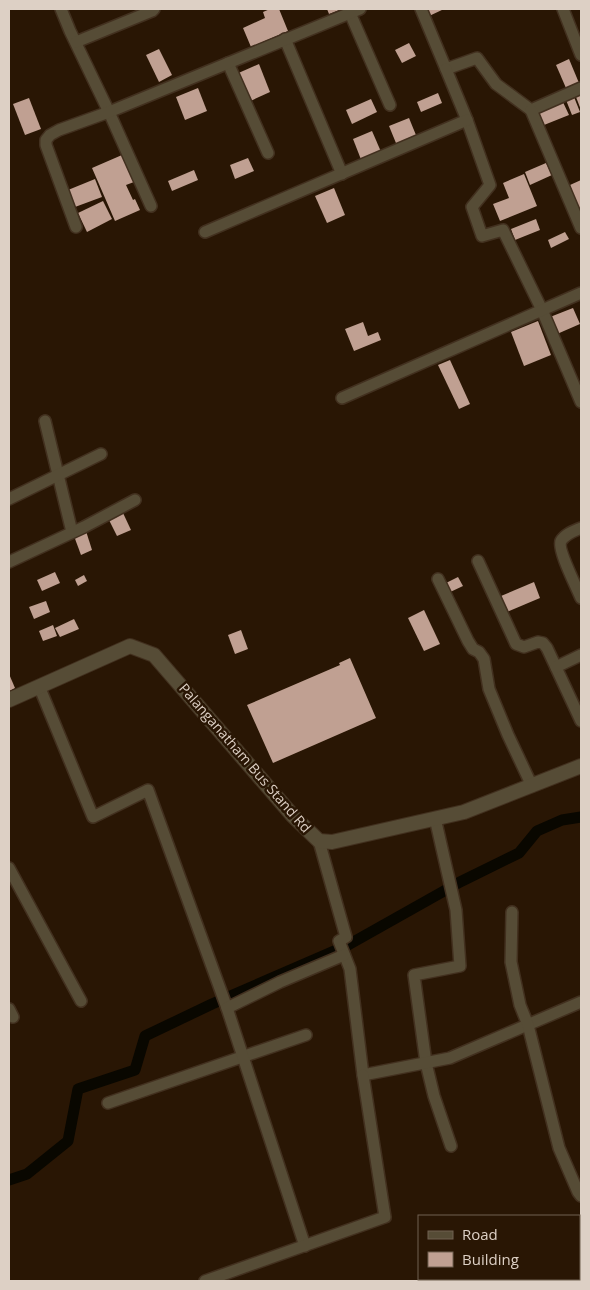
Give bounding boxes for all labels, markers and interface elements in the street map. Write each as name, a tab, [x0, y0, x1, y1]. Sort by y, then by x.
street label: Palanganatham Bus Stand Rd	[175, 679, 316, 836]
legend	[418, 1215, 580, 1280]
text: Road	[462, 1224, 498, 1244]
text: Building	[462, 1249, 519, 1269]

